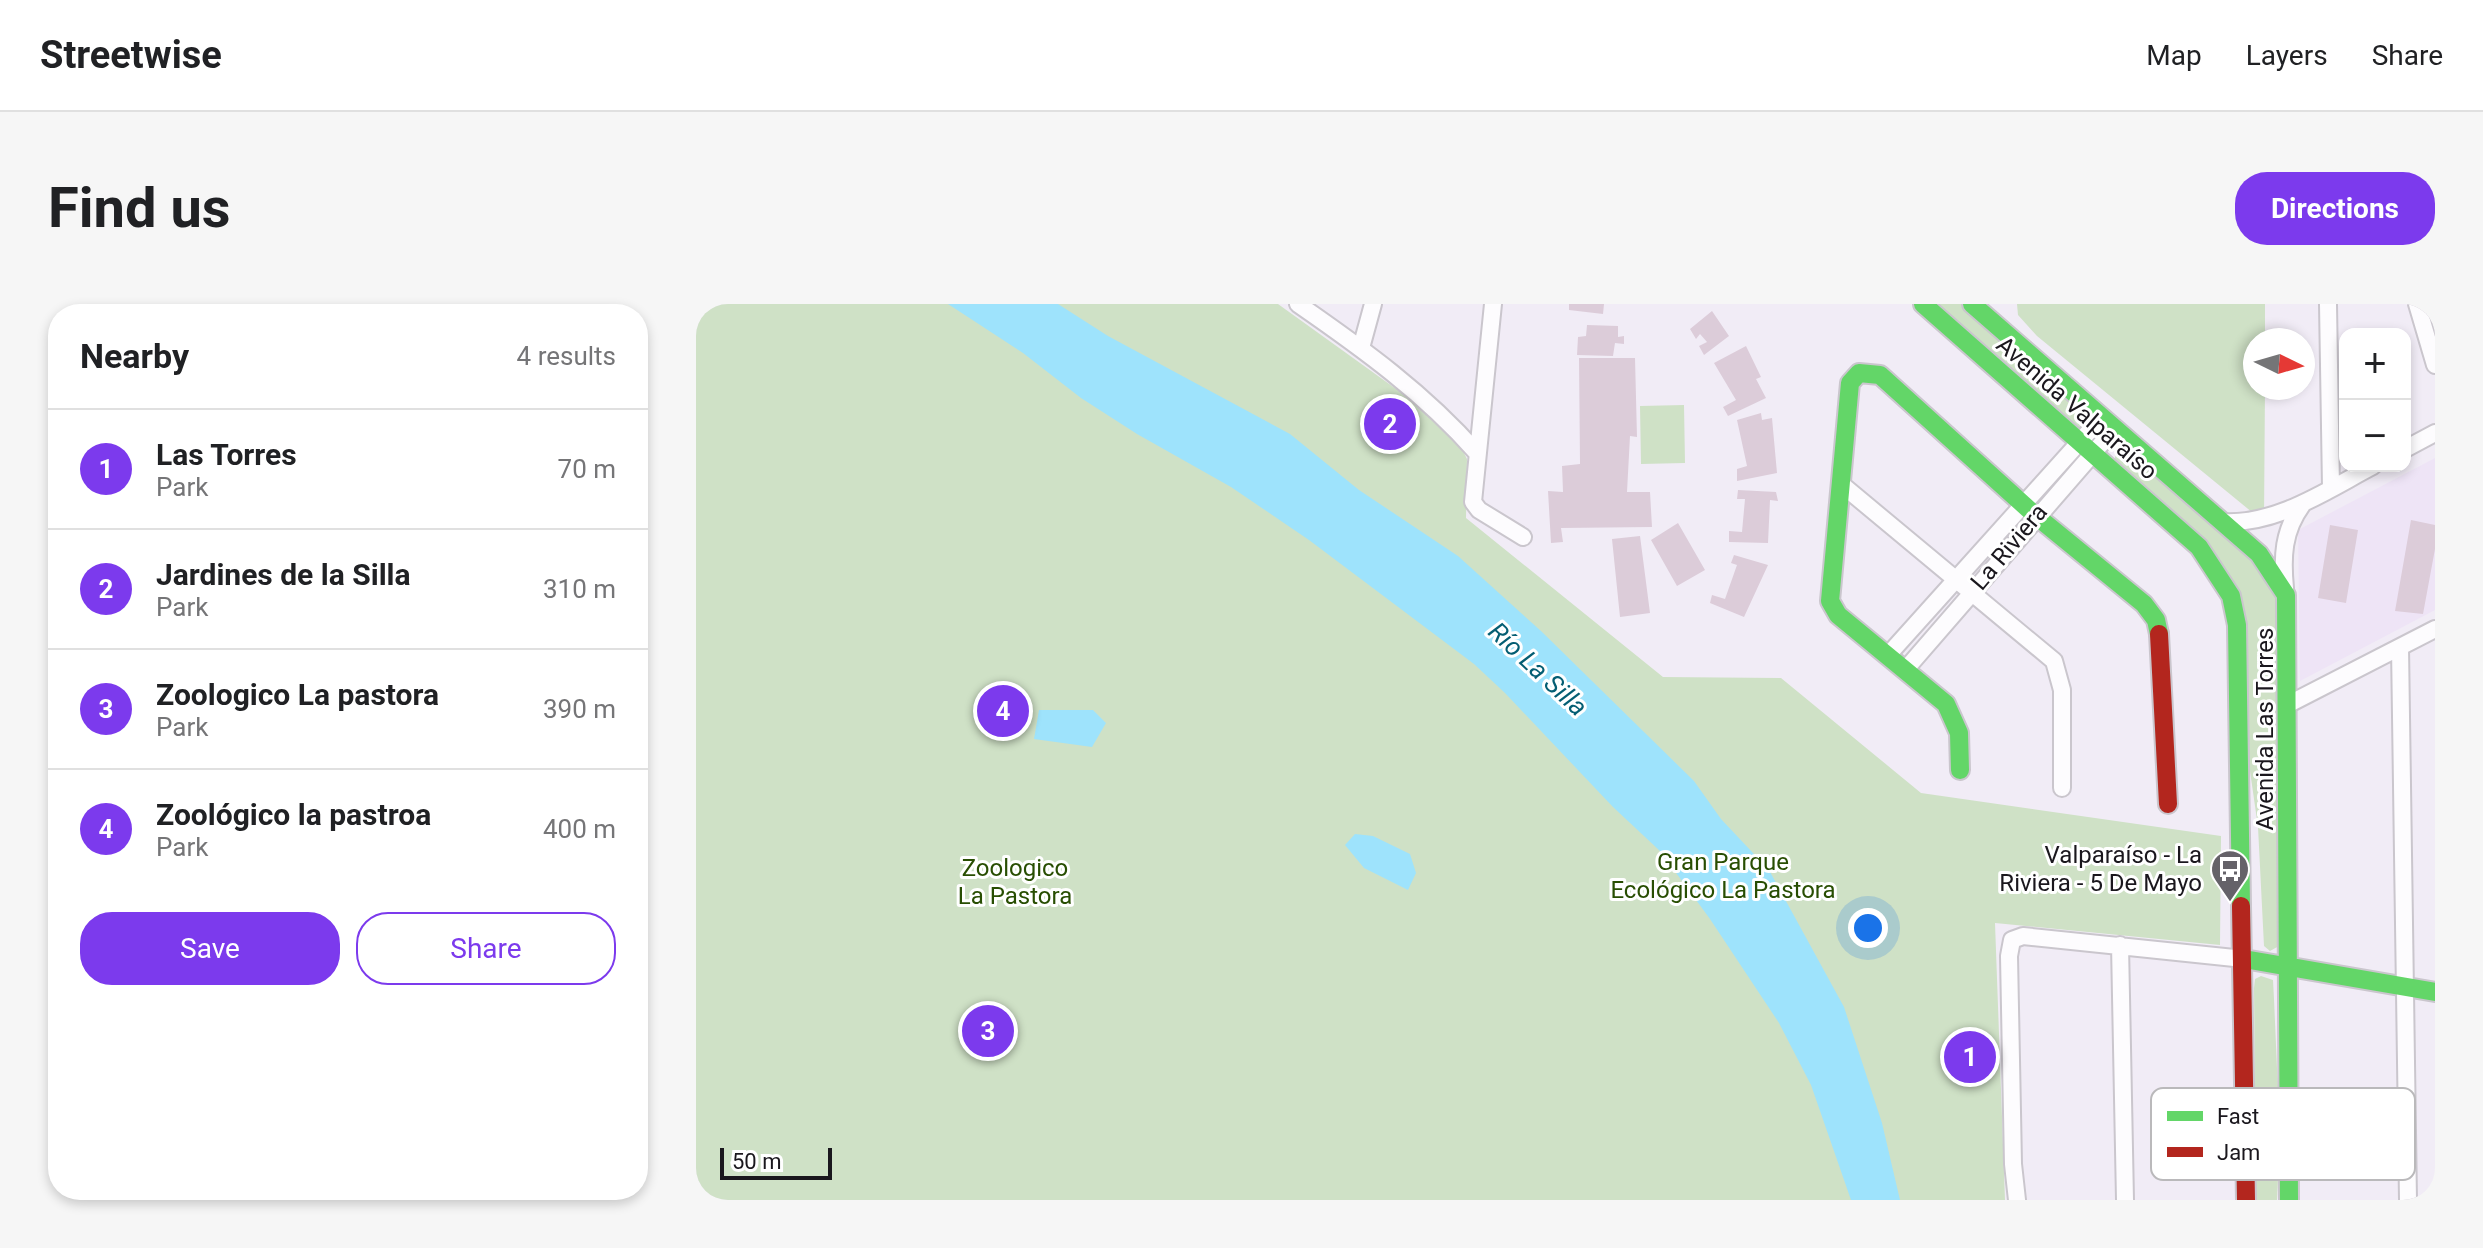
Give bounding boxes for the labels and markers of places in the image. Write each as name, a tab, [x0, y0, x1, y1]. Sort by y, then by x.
pin: 2	[1364, 394, 1416, 454]
pin: 4	[977, 681, 1029, 741]
place label: Valparaíso - La Riviera - 5 De Mayo	[1999, 841, 2202, 897]
bus stop icon: Valparaíso - La Riviera - 5 De Mayo	[2209, 848, 2251, 903]
pin: 3	[962, 1001, 1014, 1061]
pin: 1	[1944, 1027, 1996, 1087]

